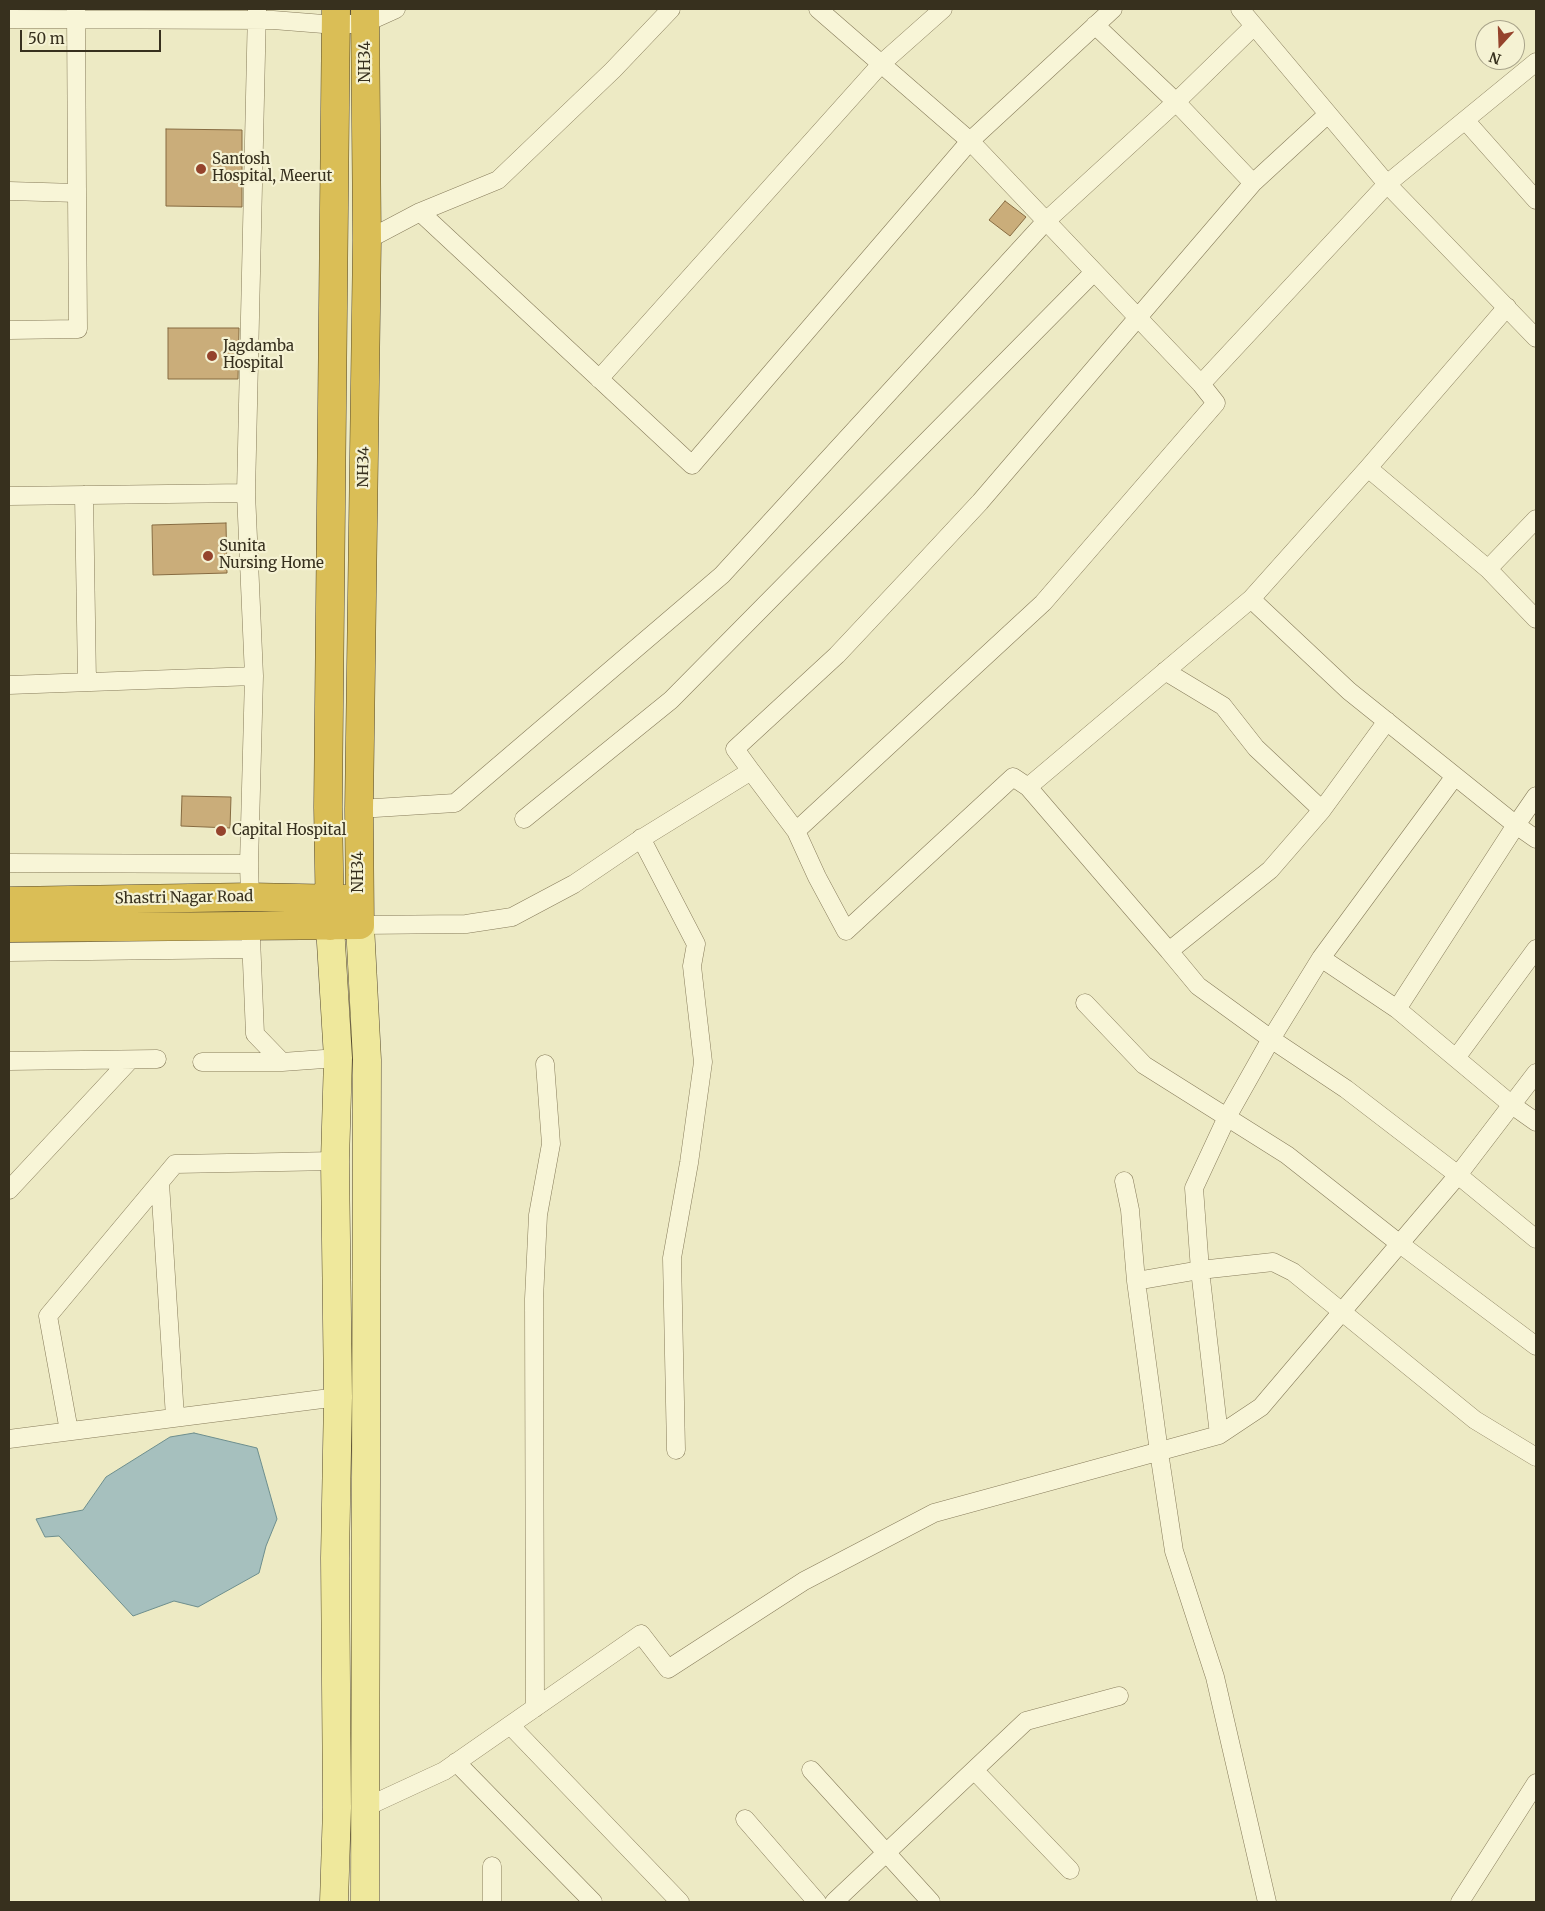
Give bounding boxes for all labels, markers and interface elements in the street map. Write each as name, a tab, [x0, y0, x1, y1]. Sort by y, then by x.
scale bar	[22, 20, 164, 52]
north arrow	[1475, 20, 1525, 70]
text: 50 m	[28, 29, 65, 48]
street label: NH34	[357, 41, 375, 83]
text: N	[1487, 48, 1503, 69]
place label: Santosh Hospital, Meerut	[212, 151, 332, 186]
marker: Santosh Hospital, Meerut	[194, 162, 208, 176]
place label: Jagdamba Hospital	[223, 338, 294, 373]
marker: Jagdamba Hospital	[205, 349, 219, 363]
street label: NH34	[355, 446, 373, 488]
place label: Sunita Nursing Home	[219, 538, 324, 573]
marker: Sunita Nursing Home	[201, 549, 215, 563]
place label: Capital Hospital	[232, 822, 346, 840]
marker: Capital Hospital	[214, 824, 228, 838]
street label: NH34	[350, 851, 368, 893]
street label: Shastri Nagar Road	[115, 888, 253, 908]

